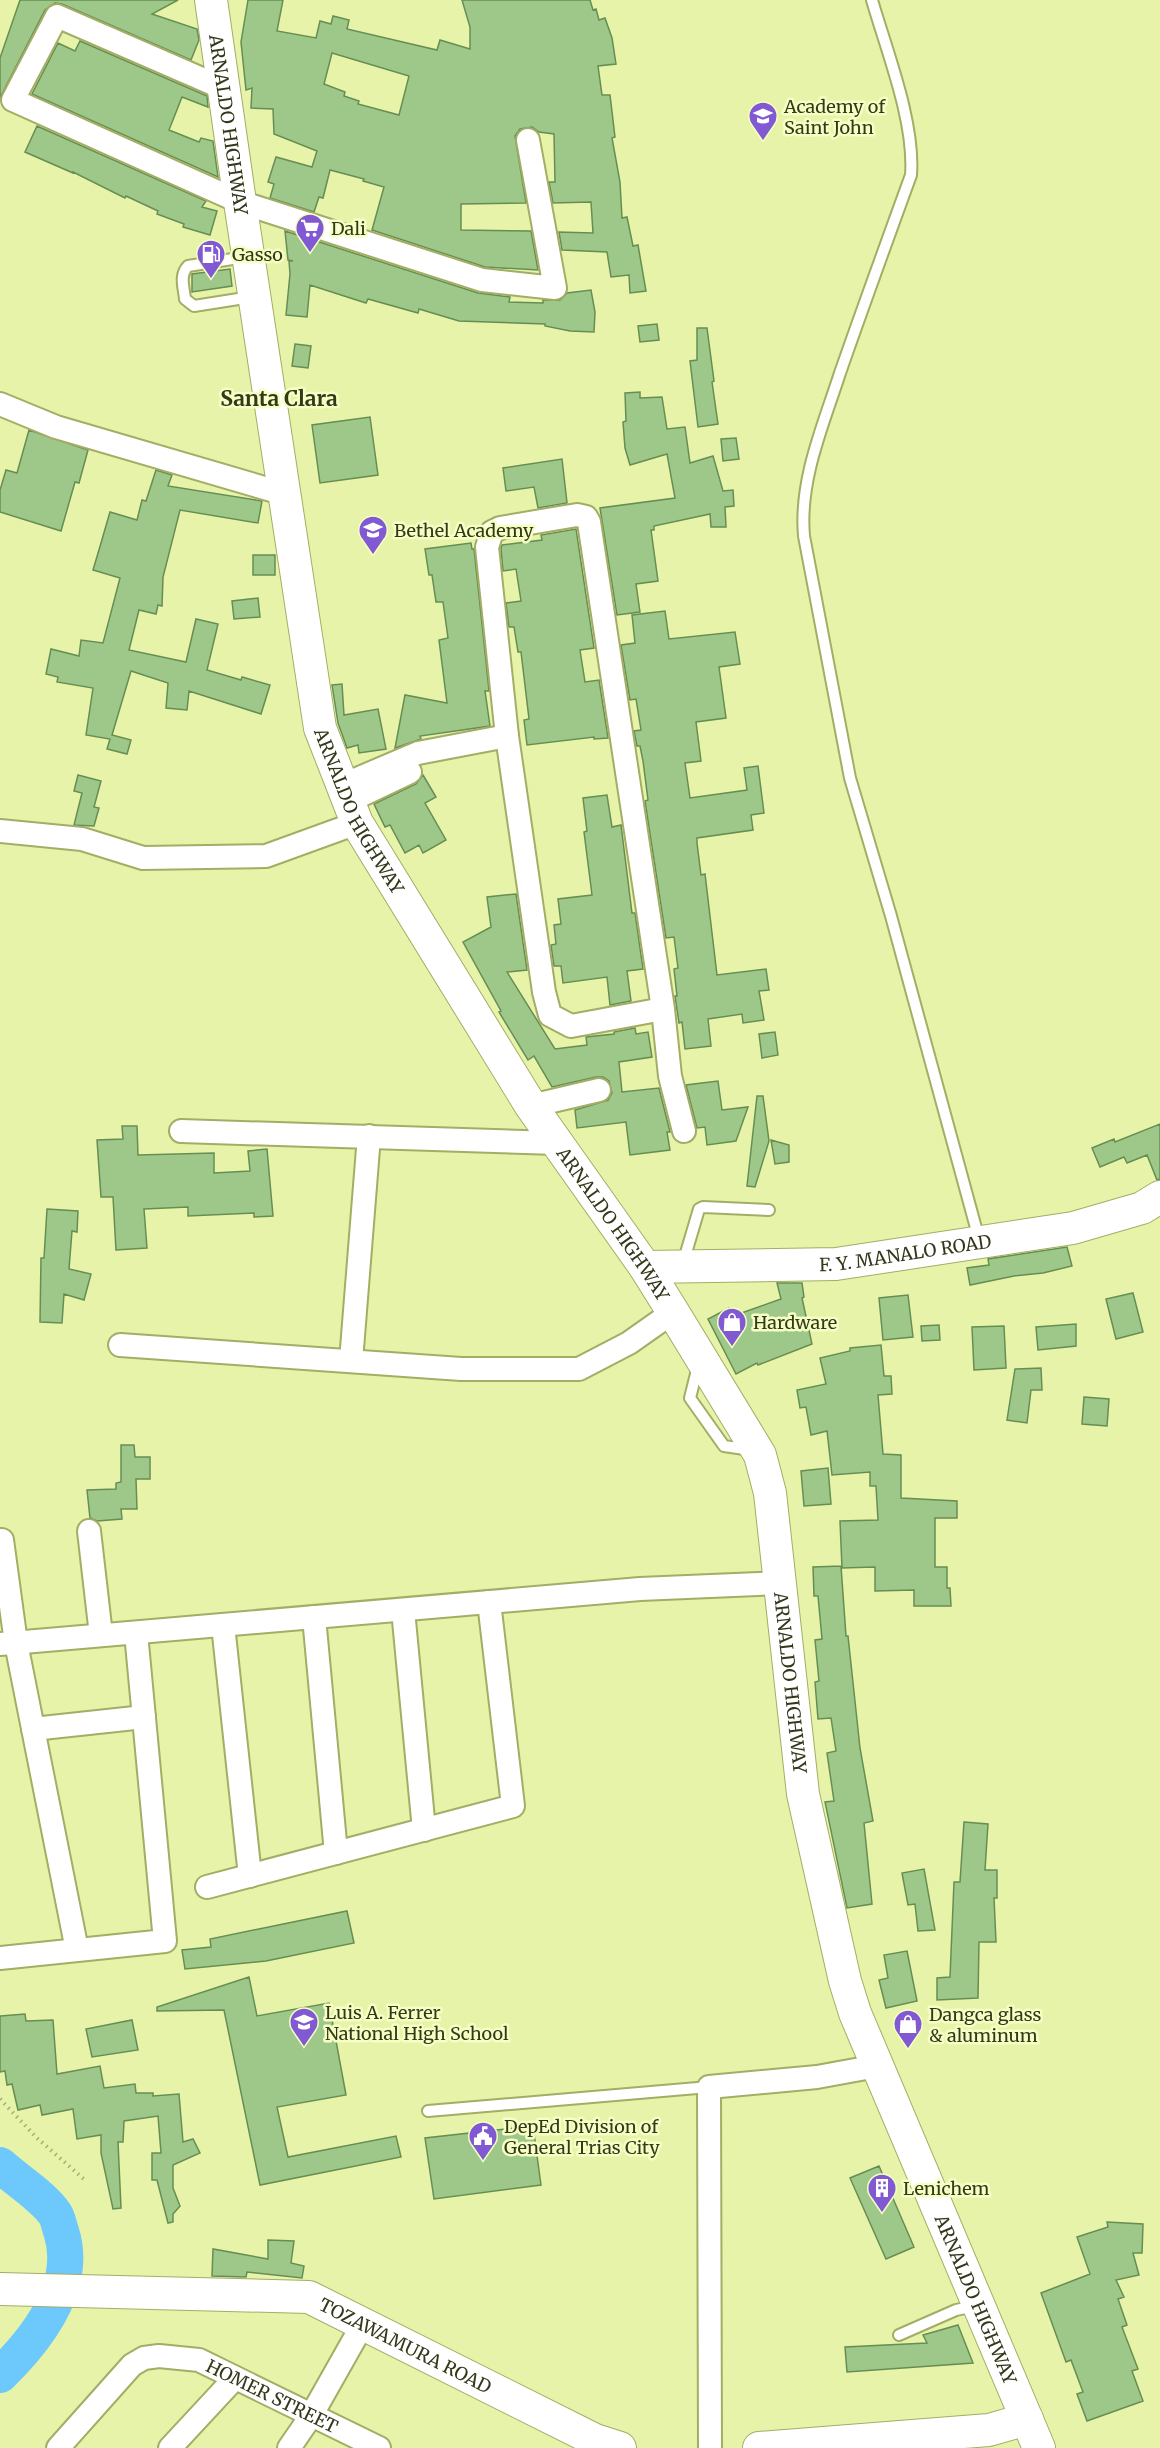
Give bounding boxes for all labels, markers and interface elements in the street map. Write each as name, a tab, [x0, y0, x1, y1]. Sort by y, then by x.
street label: ARNALDO HIGHWAY	[204, 32, 253, 217]
place label: Academy of Saint John	[783, 95, 886, 139]
school or university icon: Academy of Saint John	[747, 100, 779, 142]
supermarket icon: Dali	[294, 212, 326, 254]
place label: Dali	[331, 217, 366, 240]
fuel station icon: Gasso	[195, 238, 227, 280]
place label: Gasso	[232, 243, 283, 266]
district label: Santa Clara	[220, 385, 338, 412]
school or university icon: Bethel Academy	[357, 514, 389, 556]
place label: Bethel Academy	[394, 519, 534, 542]
street label: ARNALDO HIGHWAY	[309, 724, 409, 898]
street label: ARNALDO HIGHWAY	[551, 1141, 675, 1305]
street label: F. Y. MANALO ROAD	[819, 1229, 993, 1276]
shop icon: Hardware	[716, 1306, 748, 1348]
place label: Hardware	[753, 1311, 837, 1334]
street label: ARNALDO HIGHWAY	[769, 1590, 812, 1775]
place label: Luis A. Ferrer National High School	[325, 2001, 509, 2045]
place label: Dangca glass & aluminum	[929, 2003, 1042, 2047]
school or university icon: Luis A. Ferrer National High School	[288, 2006, 320, 2048]
shop icon: Dangca glass & aluminum	[892, 2008, 924, 2050]
place label: DepEd Division of General Trias City	[504, 2115, 660, 2159]
public building icon: DepEd Division of General Trias City	[467, 2120, 499, 2162]
building icon: Lenichem	[866, 2172, 898, 2214]
place label: Lenichem	[903, 2177, 989, 2200]
street label: ARNALDO HIGHWAY	[930, 2210, 1022, 2388]
street label: TOZAWAMURA ROAD	[315, 2293, 496, 2398]
street label: HOMER STREET	[203, 2354, 342, 2438]

